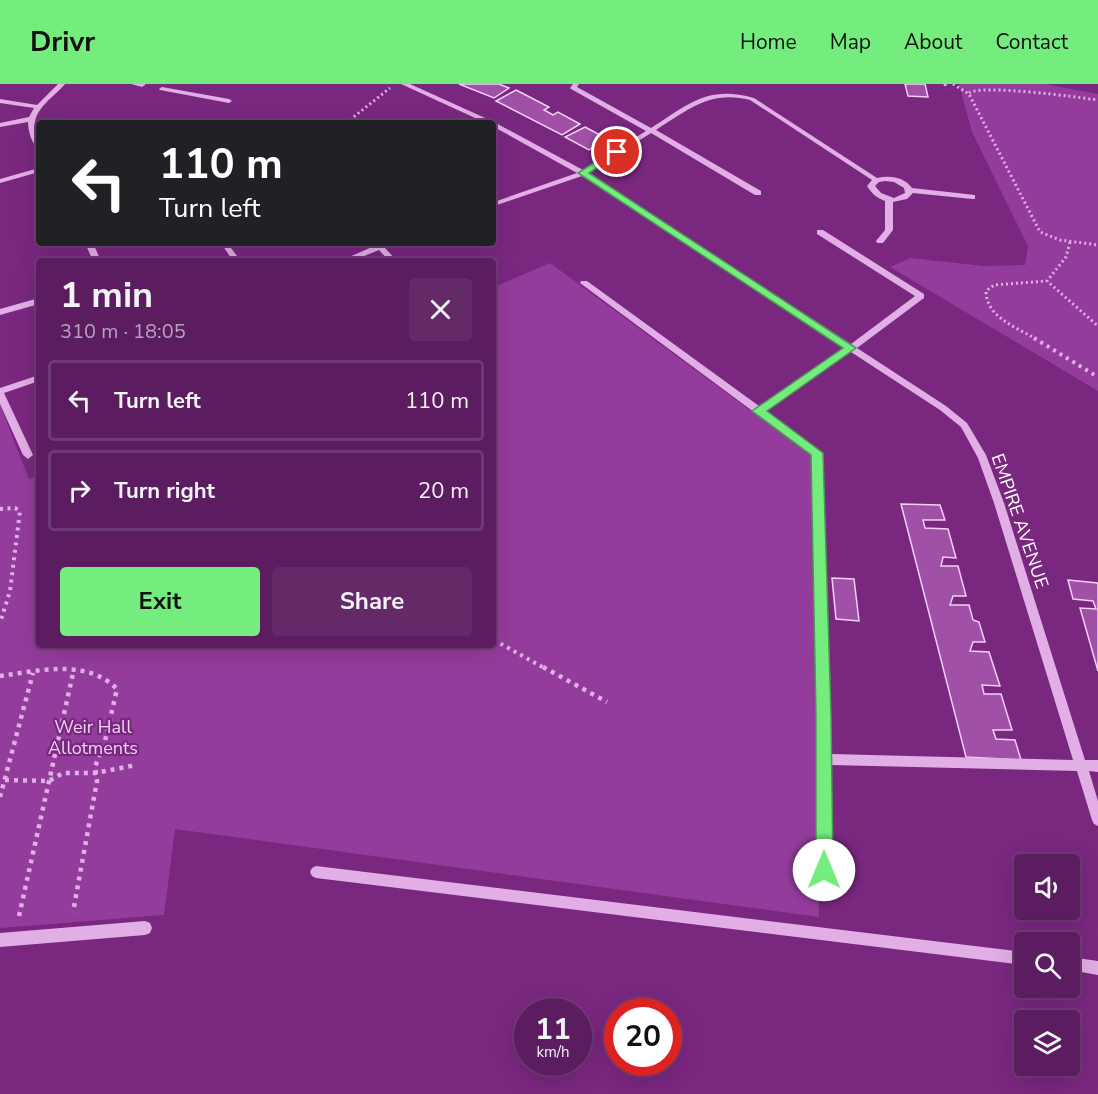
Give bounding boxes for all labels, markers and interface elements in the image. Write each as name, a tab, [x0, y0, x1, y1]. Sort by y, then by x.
text: Drivr	[30, 23, 95, 61]
text: Home	[740, 28, 797, 56]
text: Map	[830, 28, 871, 56]
text: About	[904, 28, 962, 56]
text: Contact	[995, 28, 1068, 56]
pin	[591, 126, 642, 177]
icon: arrive	[600, 135, 633, 168]
text: 110 m	[159, 136, 283, 193]
icon: left	[60, 144, 138, 222]
text: Turn left	[159, 190, 260, 227]
text: 1 min	[60, 271, 153, 320]
button: close	[409, 278, 472, 341]
text: 310 m · 18:05	[60, 318, 186, 345]
icon: left	[63, 384, 96, 417]
text: Turn left	[114, 386, 201, 416]
text: 110 m	[405, 386, 469, 416]
street label: EMPIRE AVENUE	[986, 450, 1054, 592]
icon: right	[63, 474, 96, 507]
text: Turn right	[114, 476, 215, 506]
text: 20 m	[418, 476, 469, 506]
button: Exit	[60, 567, 260, 636]
button: Share	[272, 567, 472, 636]
park label: Weir Hall Allotments	[48, 715, 138, 760]
position arrow	[792, 838, 856, 902]
map controls	[1014, 854, 1080, 1076]
button: sound	[1014, 854, 1080, 920]
button: search	[1014, 932, 1080, 998]
speed limit sign: 20	[604, 998, 682, 1076]
text: 11	[535, 1009, 571, 1050]
button: layers	[1014, 1010, 1080, 1076]
text: km/h	[536, 1042, 570, 1062]

